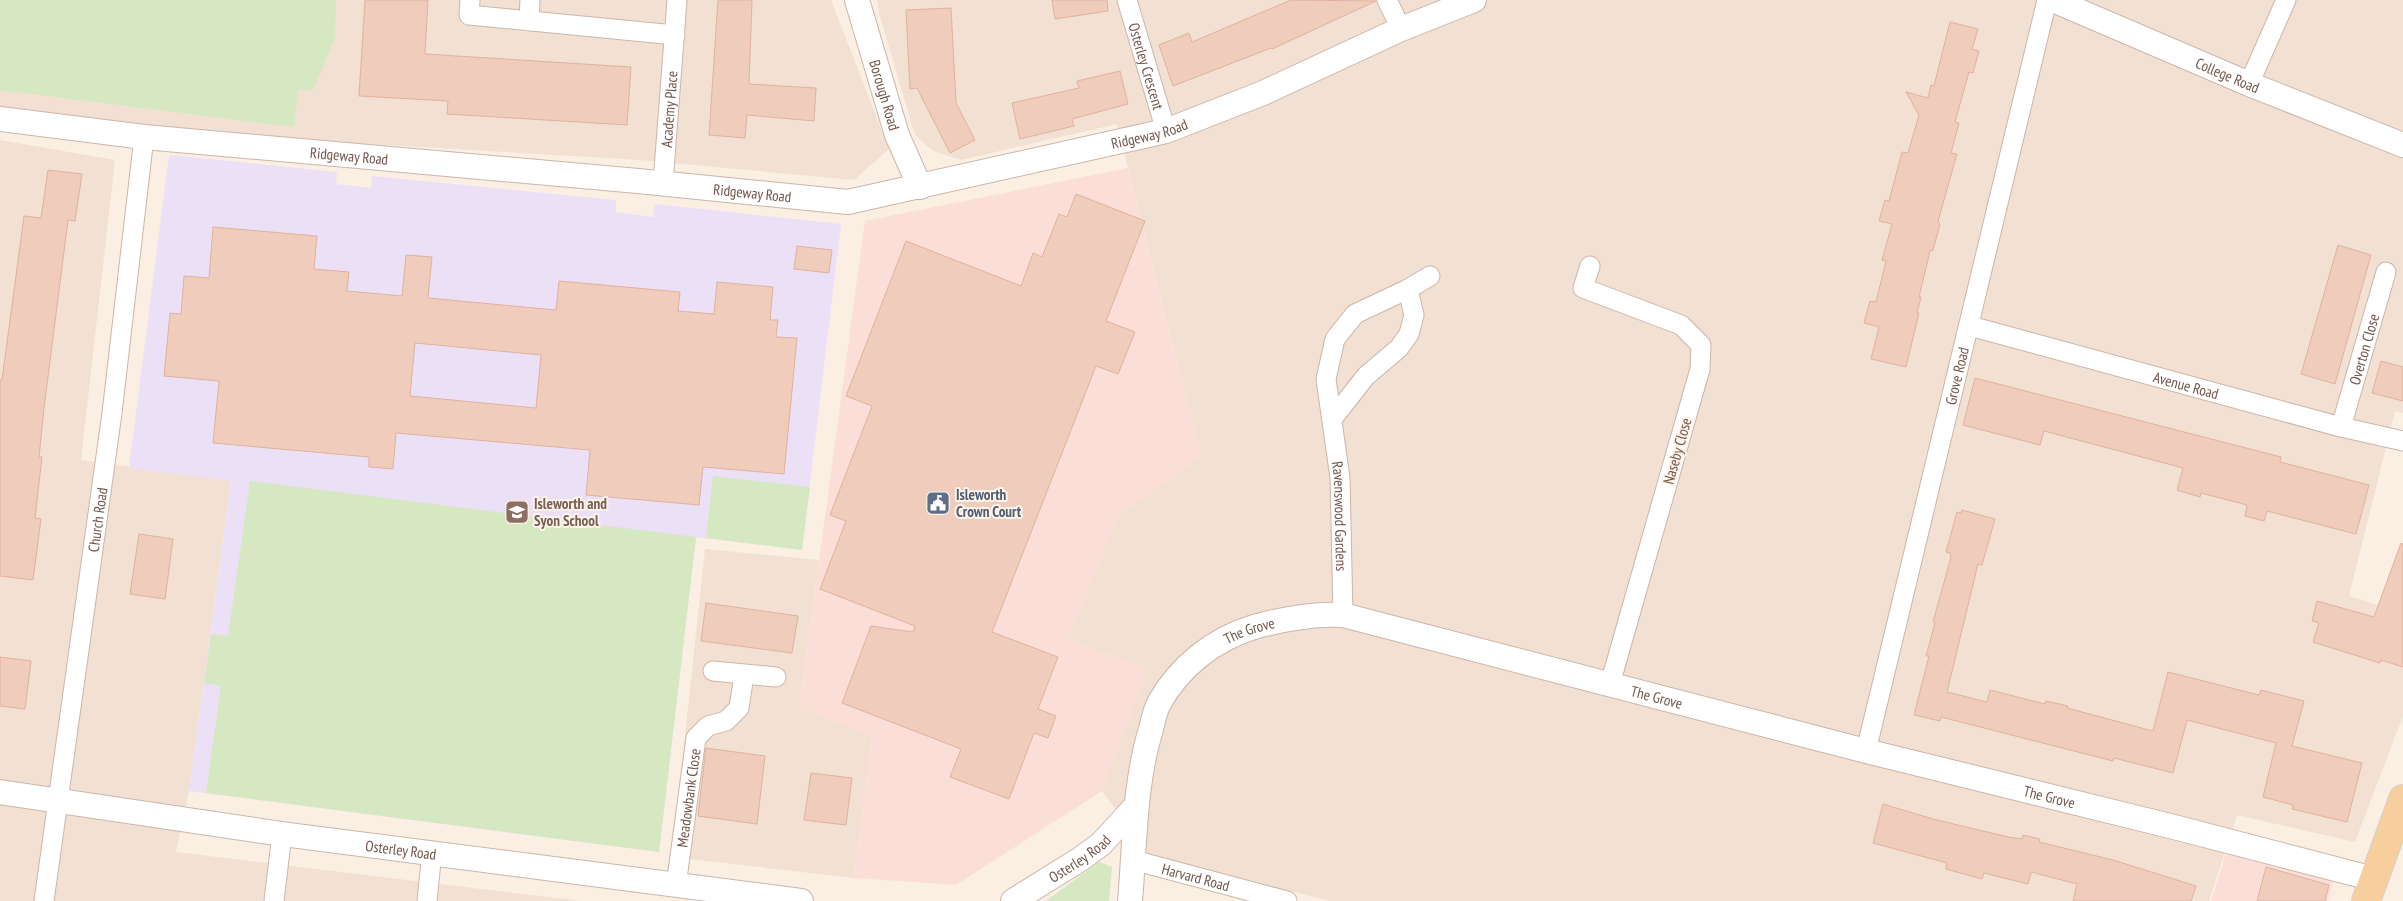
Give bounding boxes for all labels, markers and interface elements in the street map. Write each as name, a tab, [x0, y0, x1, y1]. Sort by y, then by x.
street label: Osterley Crescent	[1125, 20, 1169, 112]
street label: College Road	[2193, 53, 2262, 97]
street label: Borough Road	[866, 57, 905, 132]
street label: Academy Place	[656, 70, 681, 148]
street label: Ridgeway Road	[1109, 114, 1190, 153]
street label: Ridgeway Road	[309, 142, 389, 168]
street label: Ridgeway Road	[712, 179, 792, 206]
street label: Overton Close	[2344, 312, 2383, 387]
street label: Grove Road	[1940, 345, 1973, 407]
street label: Avenue Road	[2151, 367, 2221, 403]
street label: Naseby Close	[1658, 416, 1696, 486]
street label: Ravenswood Gardens	[1328, 460, 1352, 571]
place label: Isleworth Crown Court	[956, 485, 1022, 521]
street label: Church Road	[83, 486, 111, 553]
public building icon: Isleworth Crown Court	[925, 490, 951, 516]
place label: Isleworth and Syon School	[534, 494, 607, 530]
school or university icon: Isleworth and Syon School	[504, 499, 530, 525]
street label: The Grove	[1220, 613, 1276, 648]
street label: The Grove	[1629, 681, 1685, 712]
street label: Meadowbank Close	[672, 747, 704, 848]
street label: The Grove	[2022, 781, 2077, 812]
street label: Osterley Road	[1045, 830, 1115, 886]
street label: Osterley Road	[364, 835, 437, 863]
street label: Harvard Road	[1160, 859, 1232, 895]

